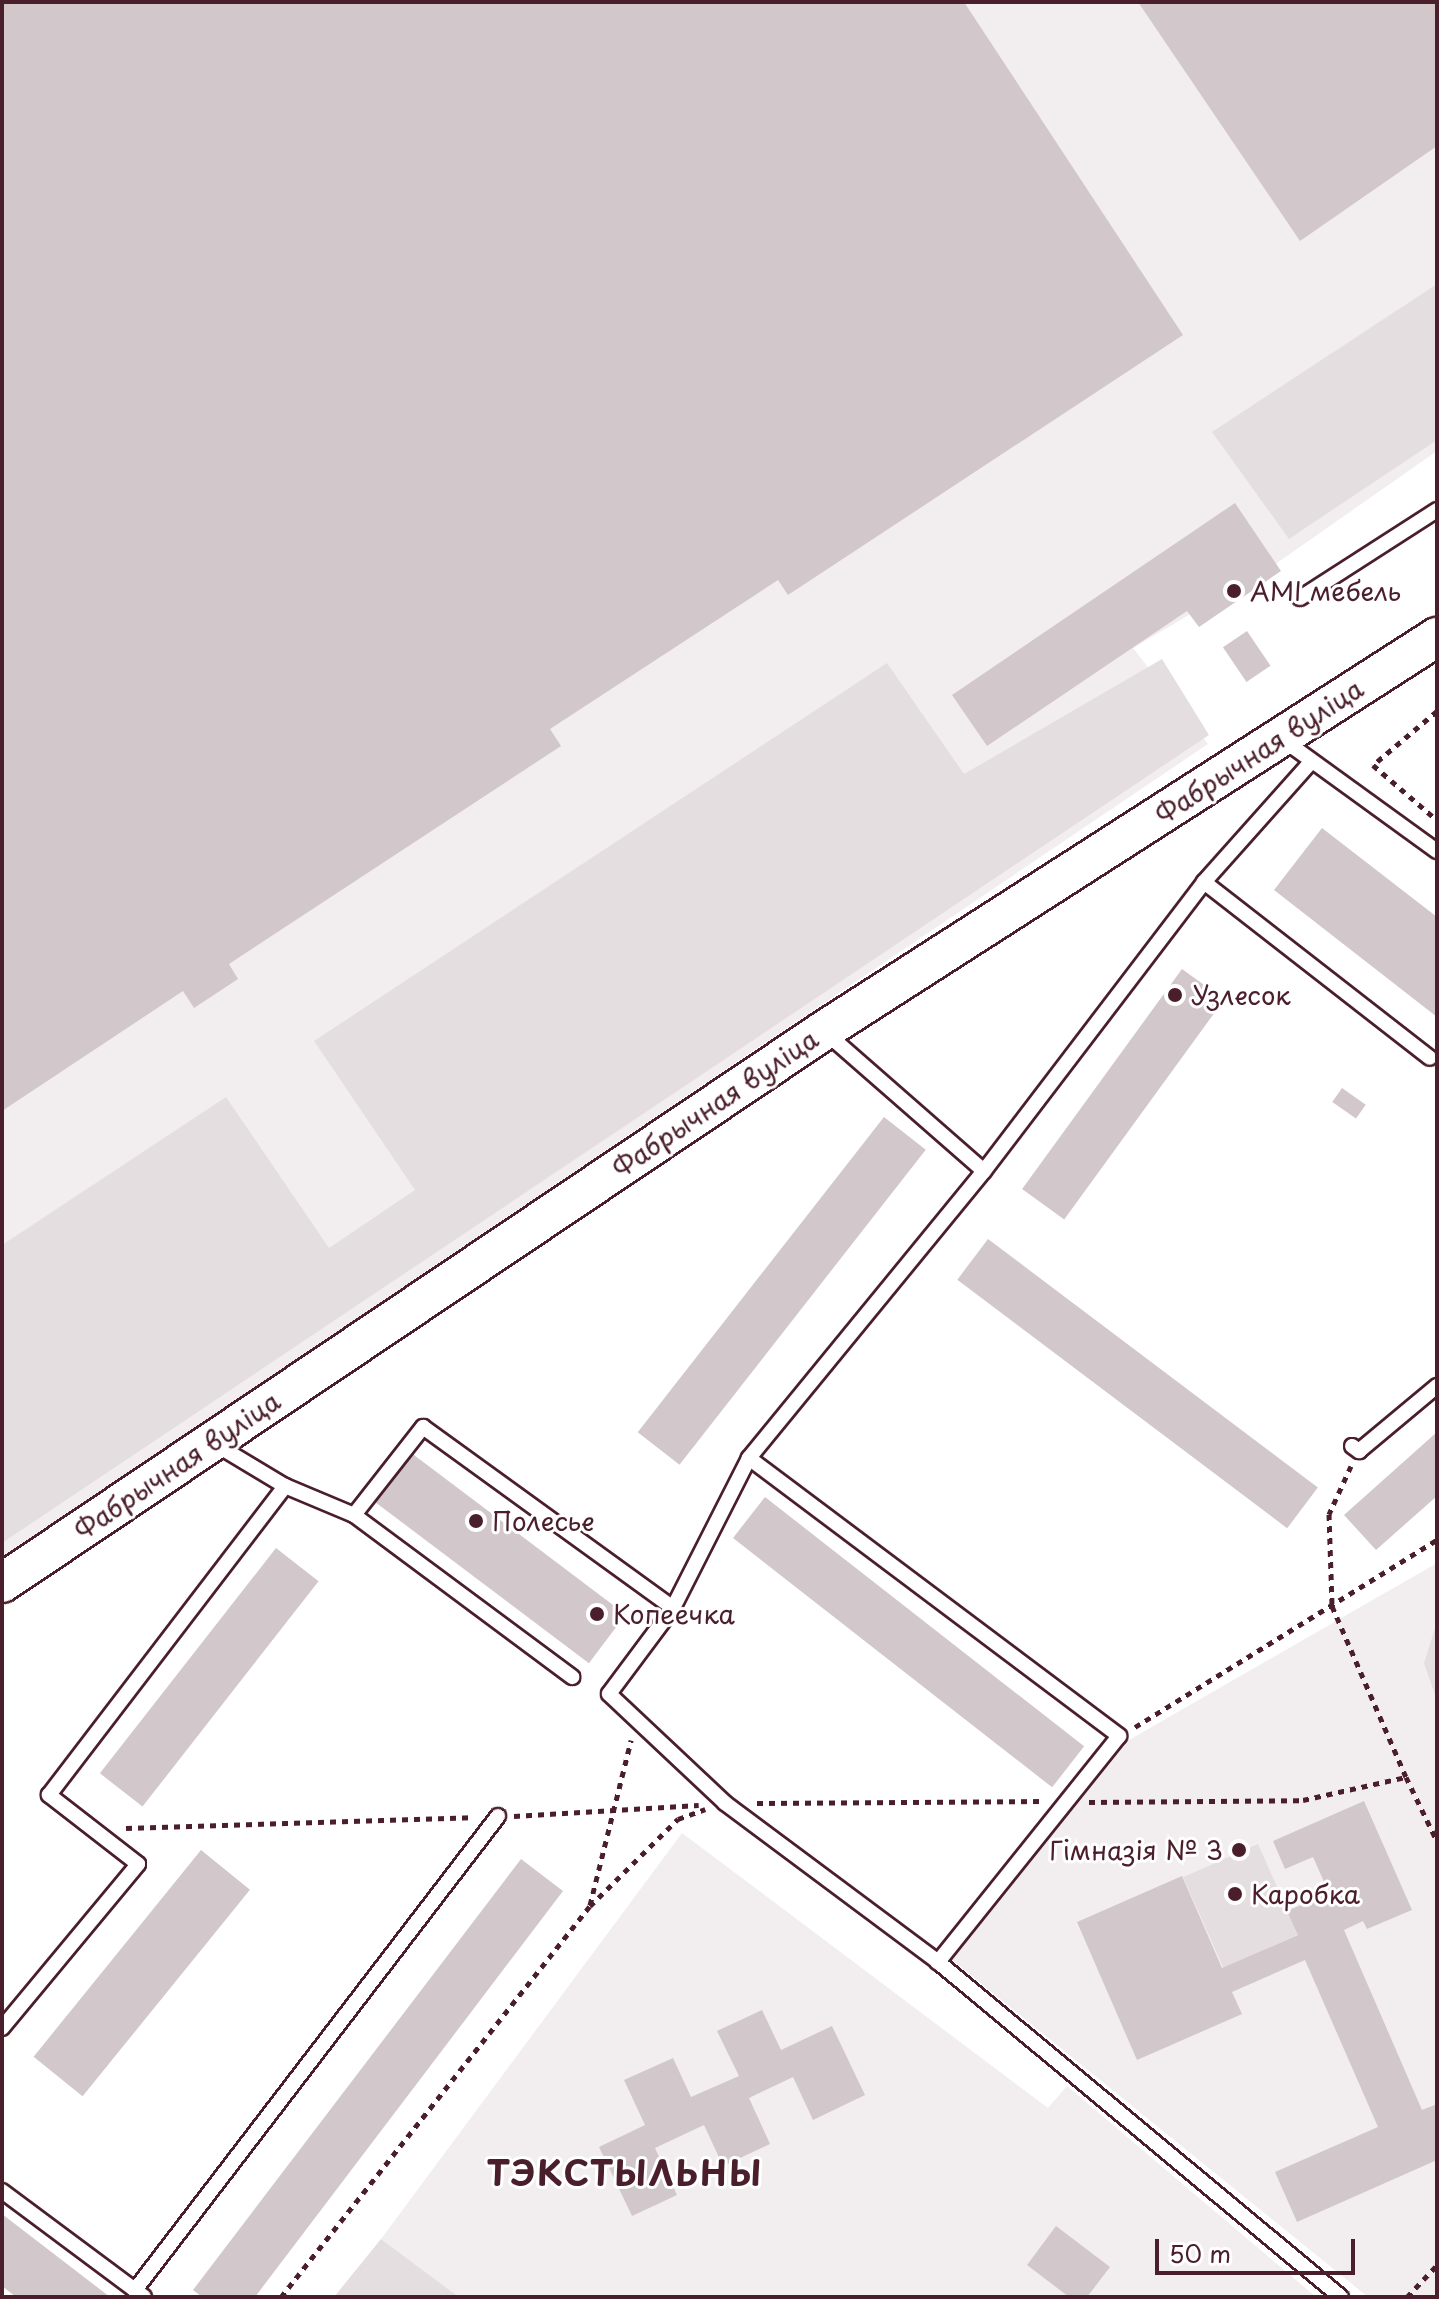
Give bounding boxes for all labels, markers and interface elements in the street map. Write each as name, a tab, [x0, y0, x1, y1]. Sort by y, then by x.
place label: AMI мебель	[1250, 575, 1402, 607]
marker: AMI мебель	[1225, 582, 1243, 600]
street label: Фабрычная вуліца	[1149, 672, 1369, 830]
place label: Узлесок	[1191, 979, 1291, 1011]
marker: Узлесок	[1166, 986, 1184, 1004]
street label: Фабрычная вуліца	[606, 1022, 824, 1184]
street label: Фабрычная вуліца	[68, 1384, 286, 1546]
place label: Полесье	[492, 1505, 594, 1537]
marker: Полесье	[467, 1512, 485, 1530]
place label: Копеечка	[613, 1598, 735, 1630]
marker: Копеечка	[588, 1605, 606, 1623]
place label: Гімназія № 3	[1049, 1834, 1223, 1866]
marker: Гімназія № 3	[1230, 1841, 1248, 1859]
place label: Каробка	[1251, 1878, 1360, 1910]
marker: Каробка	[1226, 1885, 1244, 1903]
district label: ТЭКСТЫЛЬНЫ	[486, 2153, 764, 2193]
scale bar	[1159, 2223, 1359, 2273]
text: 50 m	[1169, 2235, 1231, 2271]

